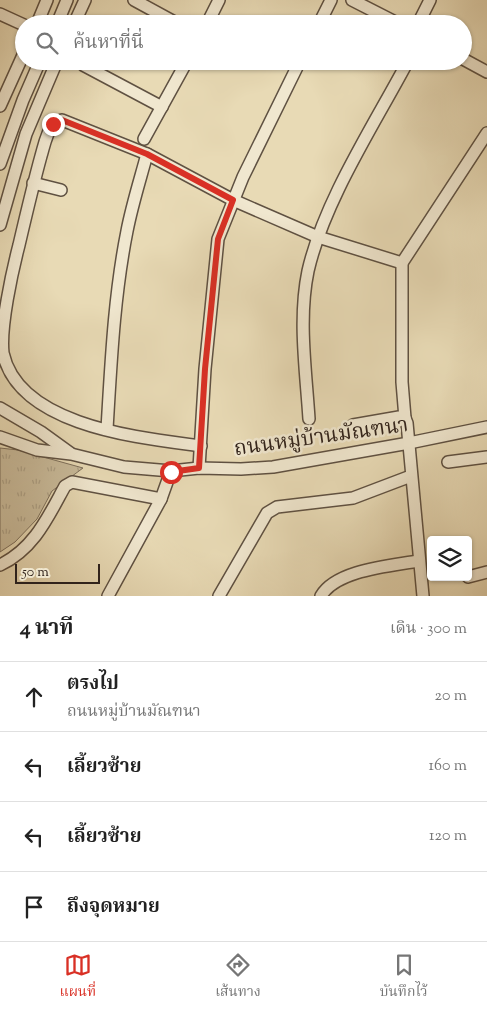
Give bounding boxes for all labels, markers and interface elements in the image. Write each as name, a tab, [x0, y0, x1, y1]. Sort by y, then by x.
search box	[15, 15, 472, 70]
icon: search	[33, 29, 61, 57]
text: ค้นหาที่นี่	[73, 30, 144, 57]
route end	[42, 113, 65, 136]
street label: ถนนหมู่บ้านมัณฑนา	[232, 411, 410, 465]
route start	[160, 461, 183, 484]
map controls	[427, 536, 472, 581]
button: layers	[427, 536, 472, 581]
scale bar	[15, 561, 100, 584]
text: 50 m	[22, 563, 49, 583]
text: 4 นาที	[20, 614, 73, 644]
text: เดิน · 300 m	[390, 618, 467, 641]
text: ตรงไป	[67, 671, 119, 698]
icon: ahead	[20, 683, 48, 711]
text: 20 m	[434, 685, 467, 708]
text: ถนนหมู่บ้านมัณฑนา	[67, 701, 201, 724]
icon: left	[20, 753, 48, 781]
text: เลี้ยวซ้าย	[67, 754, 141, 781]
text: 160 m	[429, 755, 467, 778]
icon: left	[20, 823, 48, 851]
text: เลี้ยวซ้าย	[67, 824, 141, 851]
text: 120 m	[429, 825, 467, 848]
icon: arrive	[20, 893, 48, 921]
text: ถึงจุดหมาย	[67, 894, 160, 921]
tab: แผนที่	[60, 951, 96, 1003]
tab: เส้นทาง	[215, 951, 261, 1003]
tab: บันทึกไว้	[380, 951, 428, 1003]

